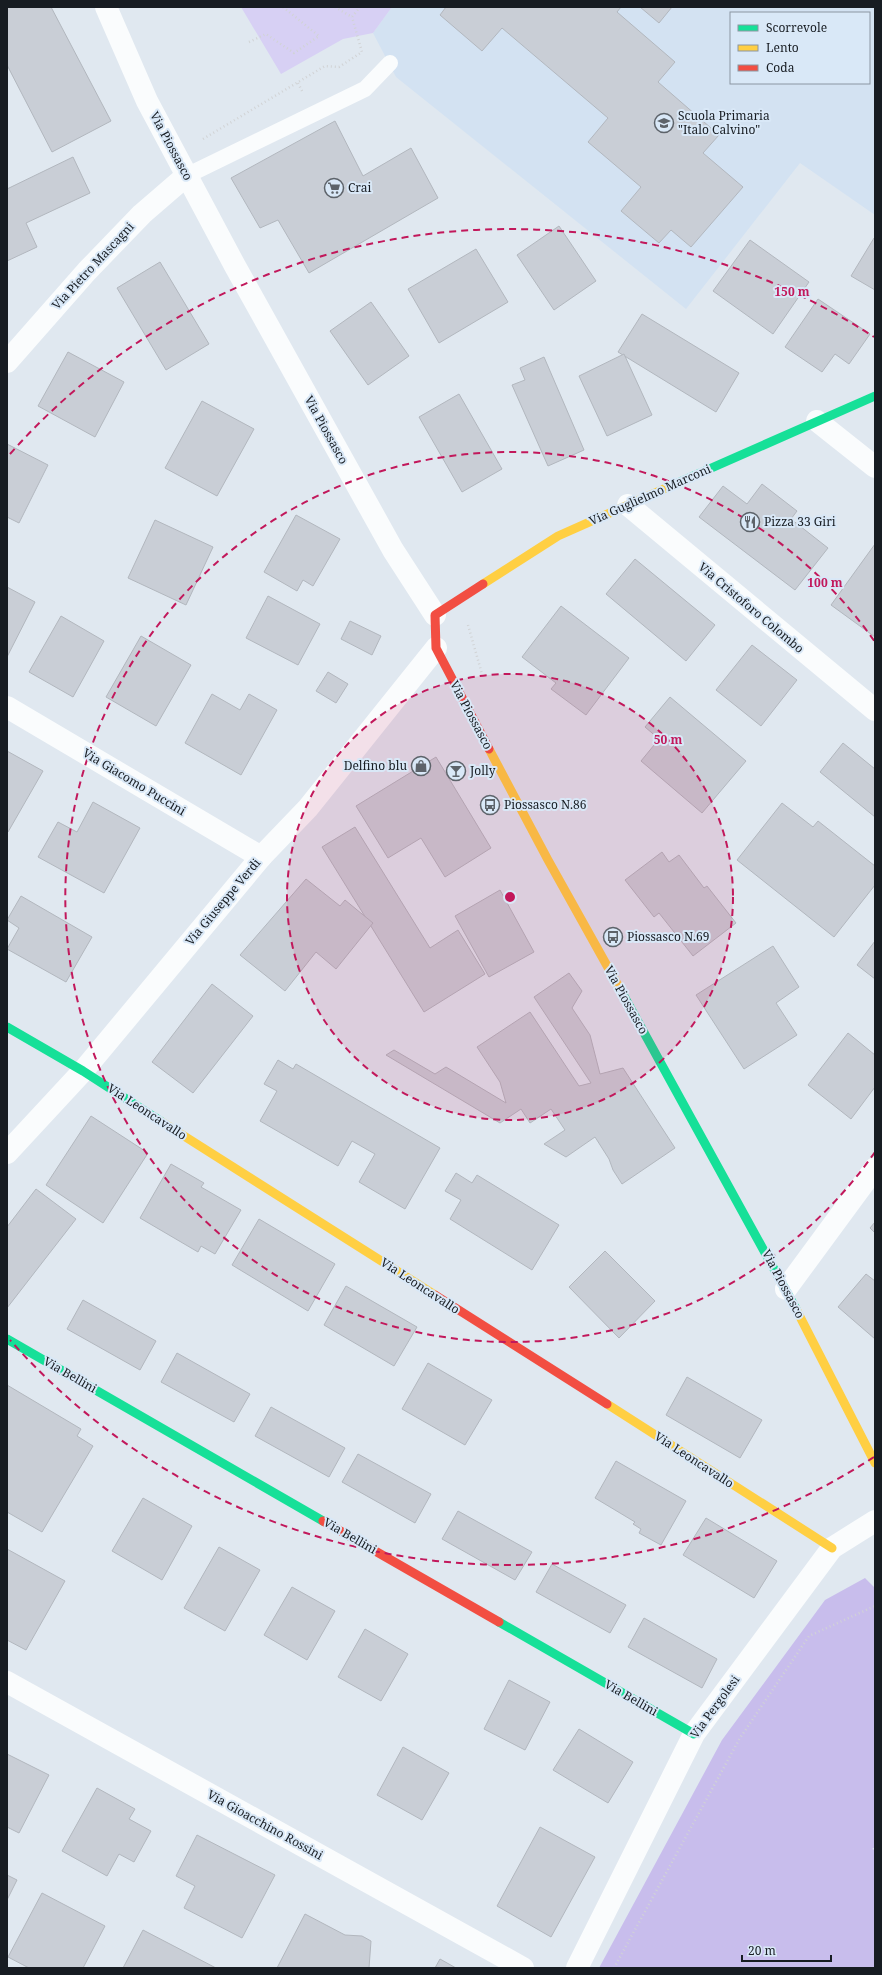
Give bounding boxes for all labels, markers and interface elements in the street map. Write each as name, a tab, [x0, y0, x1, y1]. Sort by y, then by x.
legend	[730, 12, 870, 84]
text: Scorrevole	[766, 19, 827, 36]
text: Lento	[766, 39, 799, 56]
text: Coda	[766, 59, 795, 76]
place label: Scuola Primaria "Italo Calvino"	[678, 107, 770, 138]
street label: Via Piossasco	[146, 108, 197, 183]
school or university icon: Scuola Primaria "Italo Calvino"	[653, 112, 675, 134]
supermarket icon: Crai	[323, 177, 345, 199]
place label: Crai	[348, 179, 372, 196]
street label: Via Pietro Mascagni	[48, 218, 138, 313]
text: 150 m	[774, 283, 810, 300]
street label: Via Piossasco	[301, 393, 352, 467]
street label: Via Guglielmo Marconi	[586, 460, 714, 529]
restaurant icon: Pizza 33 Giri	[739, 511, 761, 533]
place label: Pizza 33 Giri	[764, 513, 836, 530]
street label: Via Cristoforo Colombo	[695, 558, 808, 657]
text: 100 m	[807, 574, 843, 591]
street label: Via Piossasco	[446, 677, 497, 752]
text: 50 m	[654, 731, 682, 748]
street label: Via Giacomo Puccini	[80, 744, 189, 819]
shop icon: Delfino blu	[410, 755, 432, 777]
place label: Delfino blu	[344, 757, 407, 774]
bar icon: Jolly	[445, 760, 467, 782]
place label: Jolly	[469, 762, 496, 779]
bus stop icon: Piossasco N.86	[479, 794, 501, 816]
place label: Piossasco N.86	[504, 796, 587, 813]
street label: Via Giuseppe Verdi	[181, 854, 264, 949]
centre of rings	[503, 890, 517, 904]
bus stop icon: Piossasco N.69	[602, 926, 624, 948]
place label: Piossasco N.69	[627, 928, 710, 945]
street label: Via Piossasco	[601, 963, 652, 1037]
street label: Via Leoncavallo	[104, 1080, 190, 1144]
street label: Via Piossasco	[758, 1246, 809, 1321]
street label: Via Leoncavallo	[377, 1254, 463, 1318]
street label: Via Bellini	[40, 1352, 100, 1397]
street label: Via Leoncavallo	[651, 1428, 737, 1492]
street label: Via Bellini	[320, 1513, 380, 1558]
street label: Via Pergolesi	[686, 1672, 743, 1742]
street label: Via Bellini	[601, 1675, 661, 1720]
street label: Via Gioacchino Rossini	[204, 1786, 326, 1864]
scale bar	[742, 1937, 831, 1963]
text: 20 m	[748, 1942, 776, 1959]

